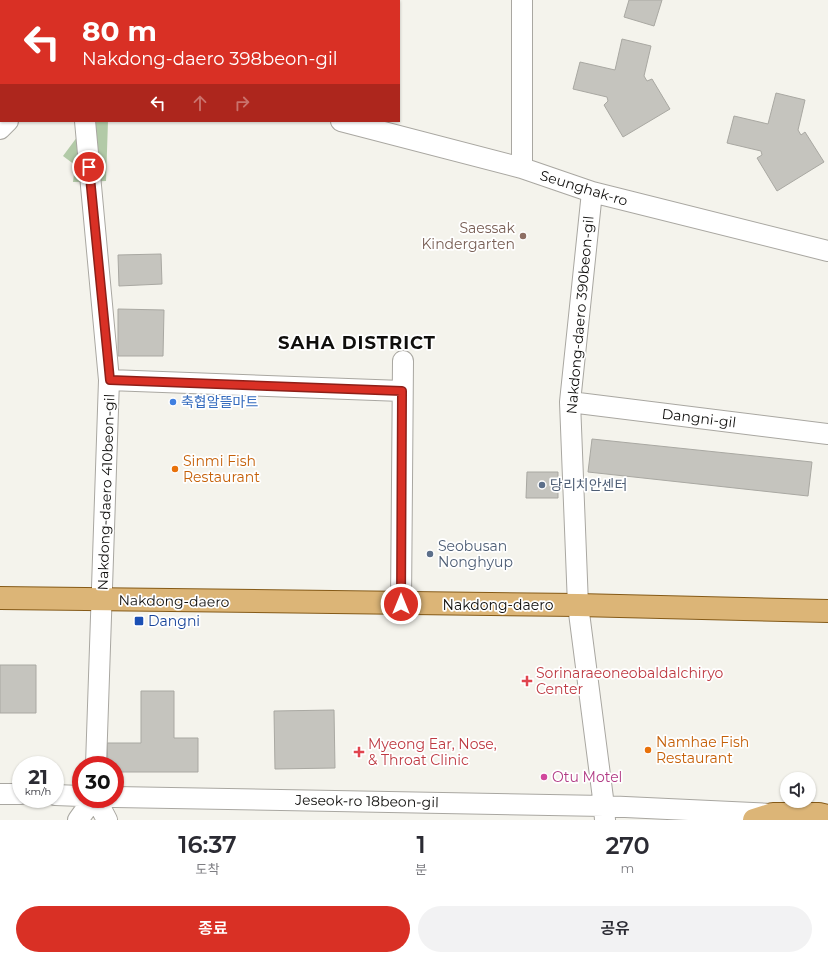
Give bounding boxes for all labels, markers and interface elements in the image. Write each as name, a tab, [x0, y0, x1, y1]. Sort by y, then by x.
text: 80 m	[82, 14, 157, 48]
icon: left	[16, 16, 68, 68]
text: Nakdong-daero 398beon-gil	[82, 48, 338, 70]
icon: left	[147, 92, 169, 114]
icon: ahead	[189, 92, 211, 114]
icon: right	[231, 92, 253, 114]
pin	[72, 150, 106, 184]
icon: arrive	[78, 156, 100, 178]
street label: Seunghak-ro	[538, 166, 630, 210]
street label: Nakdong-daero 390beon-gil	[562, 215, 598, 415]
place label: Saessak Kindergarten	[421, 219, 516, 253]
marker: Saessak Kindergarten	[518, 231, 528, 241]
district label: SAHA DISTRICT	[278, 332, 436, 354]
street label: Nakdong-daero 410beon-gil	[94, 393, 118, 591]
place label: 축협알뜰마트	[181, 393, 258, 411]
marker: 축협알뜰마트	[168, 397, 178, 407]
street label: Dangni-gil	[661, 405, 737, 431]
place label: Sinmi Fish Restaurant	[183, 452, 260, 486]
marker: Sinmi Fish Restaurant	[170, 464, 180, 474]
place label: 당리치안센터	[550, 476, 627, 494]
marker: 당리치안센터	[537, 480, 547, 490]
place label: Seobusan Nonghyup	[438, 537, 513, 571]
marker: Seobusan Nonghyup	[425, 549, 435, 559]
position arrow	[380, 583, 422, 625]
street label: Nakdong-daero	[118, 591, 230, 611]
street label: Nakdong-daero	[443, 596, 554, 614]
place label: Dangni	[148, 612, 200, 630]
marker: Dangni	[133, 615, 145, 627]
place label: Sorinaraeoneobaldalchiryo Center	[536, 664, 724, 698]
marker: Sorinaraeoneobaldalchiryo Center	[521, 675, 533, 687]
place label: Namhae Fish Restaurant	[656, 733, 749, 767]
place label: Myeong Ear, Nose, & Throat Clinic	[368, 735, 497, 769]
marker: Namhae Fish Restaurant	[643, 745, 653, 755]
marker: Myeong Ear, Nose, & Throat Clinic	[353, 746, 365, 758]
speed limit sign: 30	[72, 756, 124, 808]
text: 21	[28, 765, 48, 789]
place label: Otu Motel	[552, 768, 622, 786]
marker: Otu Motel	[539, 772, 549, 782]
map controls	[780, 772, 816, 808]
button: sound	[780, 772, 816, 808]
text: km/h	[25, 785, 51, 798]
street label: Jeseok-ro 18beon-gil	[294, 791, 439, 811]
text: 16:37	[178, 830, 237, 859]
text: 1	[416, 830, 426, 859]
text: 270	[605, 831, 650, 860]
text: m	[621, 860, 634, 876]
text: 도착	[196, 861, 219, 877]
text: 분	[415, 861, 427, 877]
button: 종료	[16, 906, 410, 952]
button: 공유	[418, 906, 812, 952]

